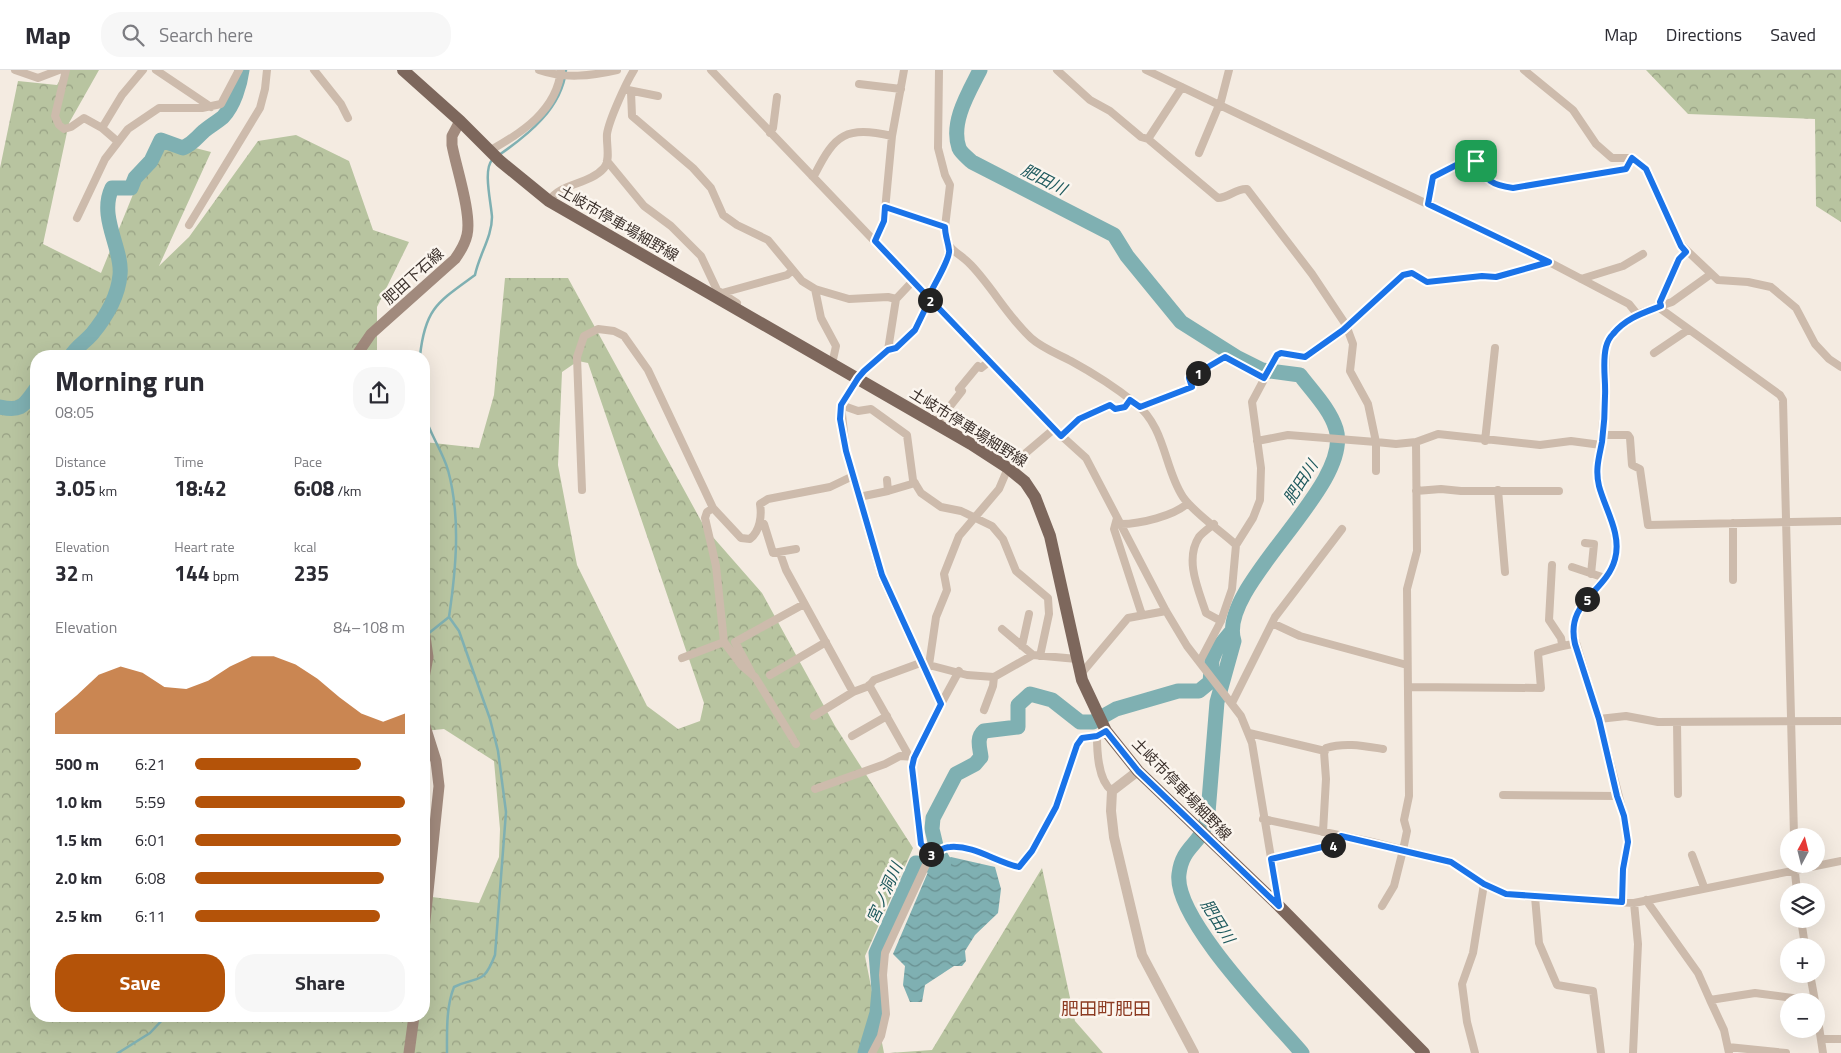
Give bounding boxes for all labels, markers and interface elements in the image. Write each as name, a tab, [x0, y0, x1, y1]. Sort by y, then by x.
search box	[101, 12, 451, 57]
text: Map	[25, 17, 71, 53]
text: Search here	[159, 20, 253, 49]
icon: search	[119, 21, 147, 49]
text: Map	[1604, 21, 1638, 48]
text: Directions	[1666, 21, 1742, 48]
text: Saved	[1770, 21, 1816, 48]
pin	[1455, 140, 1497, 182]
icon: arrive	[1462, 147, 1490, 175]
water label: 肥田川	[1017, 157, 1073, 201]
street label: 土岐市停車場細野線	[555, 179, 683, 267]
street label: 肥田下石線	[377, 242, 449, 310]
pin: 2	[918, 288, 942, 312]
text: 2	[927, 290, 934, 311]
text: Morning run	[55, 359, 205, 402]
pin: 1	[1186, 360, 1210, 386]
text: 1	[1195, 363, 1202, 384]
button: share	[353, 367, 405, 419]
street label: 土岐市停車場細野線	[906, 381, 1032, 473]
text: 08:05	[55, 400, 94, 424]
text: Distance	[55, 451, 106, 472]
text: Time	[174, 451, 204, 472]
text: Pace	[294, 451, 322, 472]
water label: 肥田川	[1277, 454, 1324, 509]
text: 3.05	[55, 472, 96, 504]
text: 18:42	[174, 472, 227, 504]
text: 6:08	[294, 472, 334, 504]
text: km	[96, 480, 117, 501]
text: /km	[334, 480, 362, 501]
text: Elevation	[55, 536, 109, 557]
text: Heart rate	[174, 536, 234, 557]
text: kcal	[294, 536, 317, 557]
text: 32	[55, 557, 79, 589]
text: 144	[174, 557, 210, 589]
text: 235	[294, 557, 329, 589]
text: m	[79, 565, 93, 586]
text: bpm	[210, 565, 239, 586]
pin: 5	[1574, 586, 1600, 612]
text: 5	[1584, 589, 1591, 610]
text: Elevation	[55, 615, 117, 639]
text: 84–108 m	[333, 615, 405, 639]
street label: 土岐市停車場細野線	[1127, 732, 1237, 846]
text: 500 m	[55, 752, 99, 776]
text: 6:21	[135, 752, 165, 776]
text: 1.0 km	[55, 790, 102, 814]
text: 5:59	[135, 790, 165, 814]
text: 1.5 km	[55, 828, 102, 852]
text: 6:01	[135, 828, 165, 852]
north arrow	[1780, 828, 1825, 872]
map controls	[1780, 828, 1825, 1038]
pin: 4	[1320, 832, 1346, 858]
text: 4	[1330, 835, 1337, 856]
pin: 3	[918, 842, 944, 866]
text: 3	[928, 844, 935, 865]
water label: 宮ノ洞川	[860, 857, 909, 927]
text: 2.0 km	[55, 866, 102, 890]
text: 6:08	[135, 866, 165, 890]
button: layers	[1780, 883, 1825, 928]
water label: 肥田川	[1195, 894, 1242, 949]
text: 2.5 km	[55, 904, 102, 928]
text: 6:11	[135, 904, 165, 928]
button: +	[1780, 938, 1825, 983]
button: Save	[55, 954, 225, 1012]
button: Share	[235, 954, 405, 1012]
button: −	[1780, 993, 1825, 1038]
district label: 肥田町肥田	[1061, 995, 1151, 1022]

